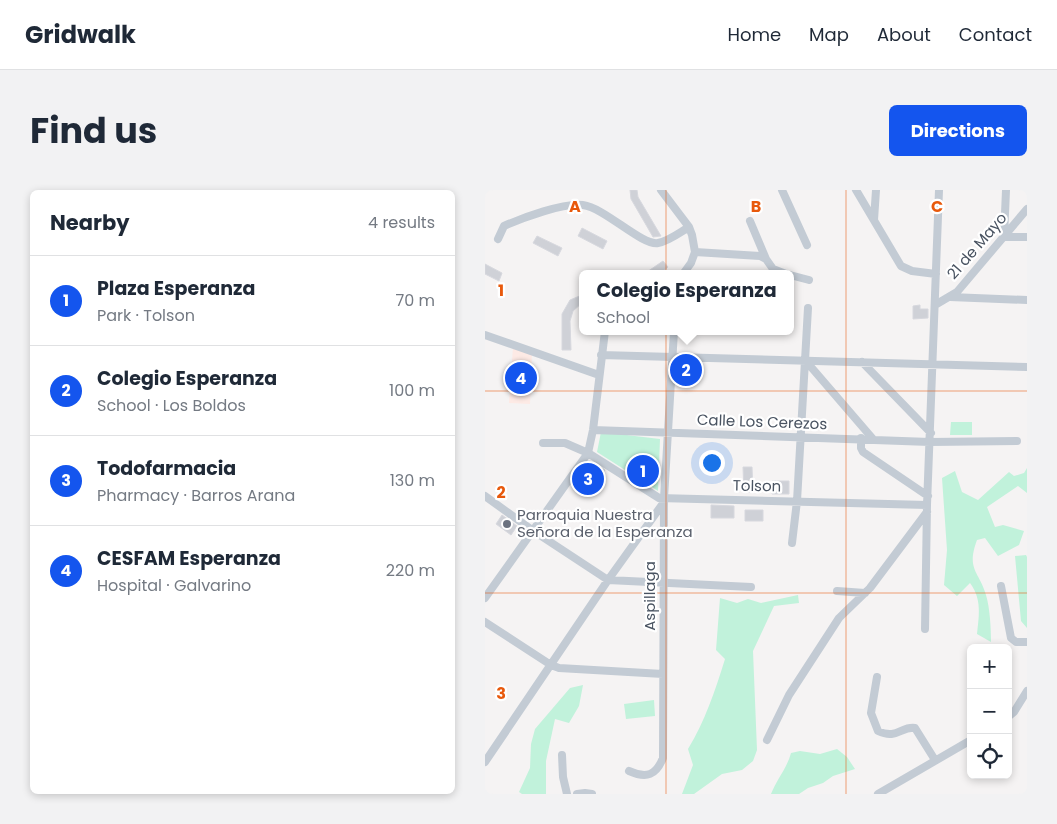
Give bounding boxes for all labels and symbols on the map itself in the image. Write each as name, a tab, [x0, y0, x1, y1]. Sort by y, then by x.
text: A	[569, 195, 581, 218]
text: B	[751, 195, 761, 218]
text: C	[931, 195, 943, 218]
street label: 21 de Mayo	[942, 208, 1011, 283]
text: 1	[498, 279, 504, 302]
pin: 2	[670, 351, 702, 389]
pin: 4	[505, 359, 537, 397]
street label: Calle Los Cerezos	[697, 409, 828, 434]
your location	[699, 450, 725, 476]
pin: 1	[627, 452, 659, 490]
pin: 3	[572, 460, 604, 498]
street label: Tolson	[733, 475, 781, 496]
text: 2	[496, 481, 506, 504]
place label: Parroquia Nuestra Señora de la Esperanza	[517, 504, 693, 542]
marker: Parroquia Nuestra Señora de la Esperanza	[501, 518, 513, 530]
street label: Aspillaga	[639, 561, 660, 631]
text: 3	[496, 682, 506, 705]

